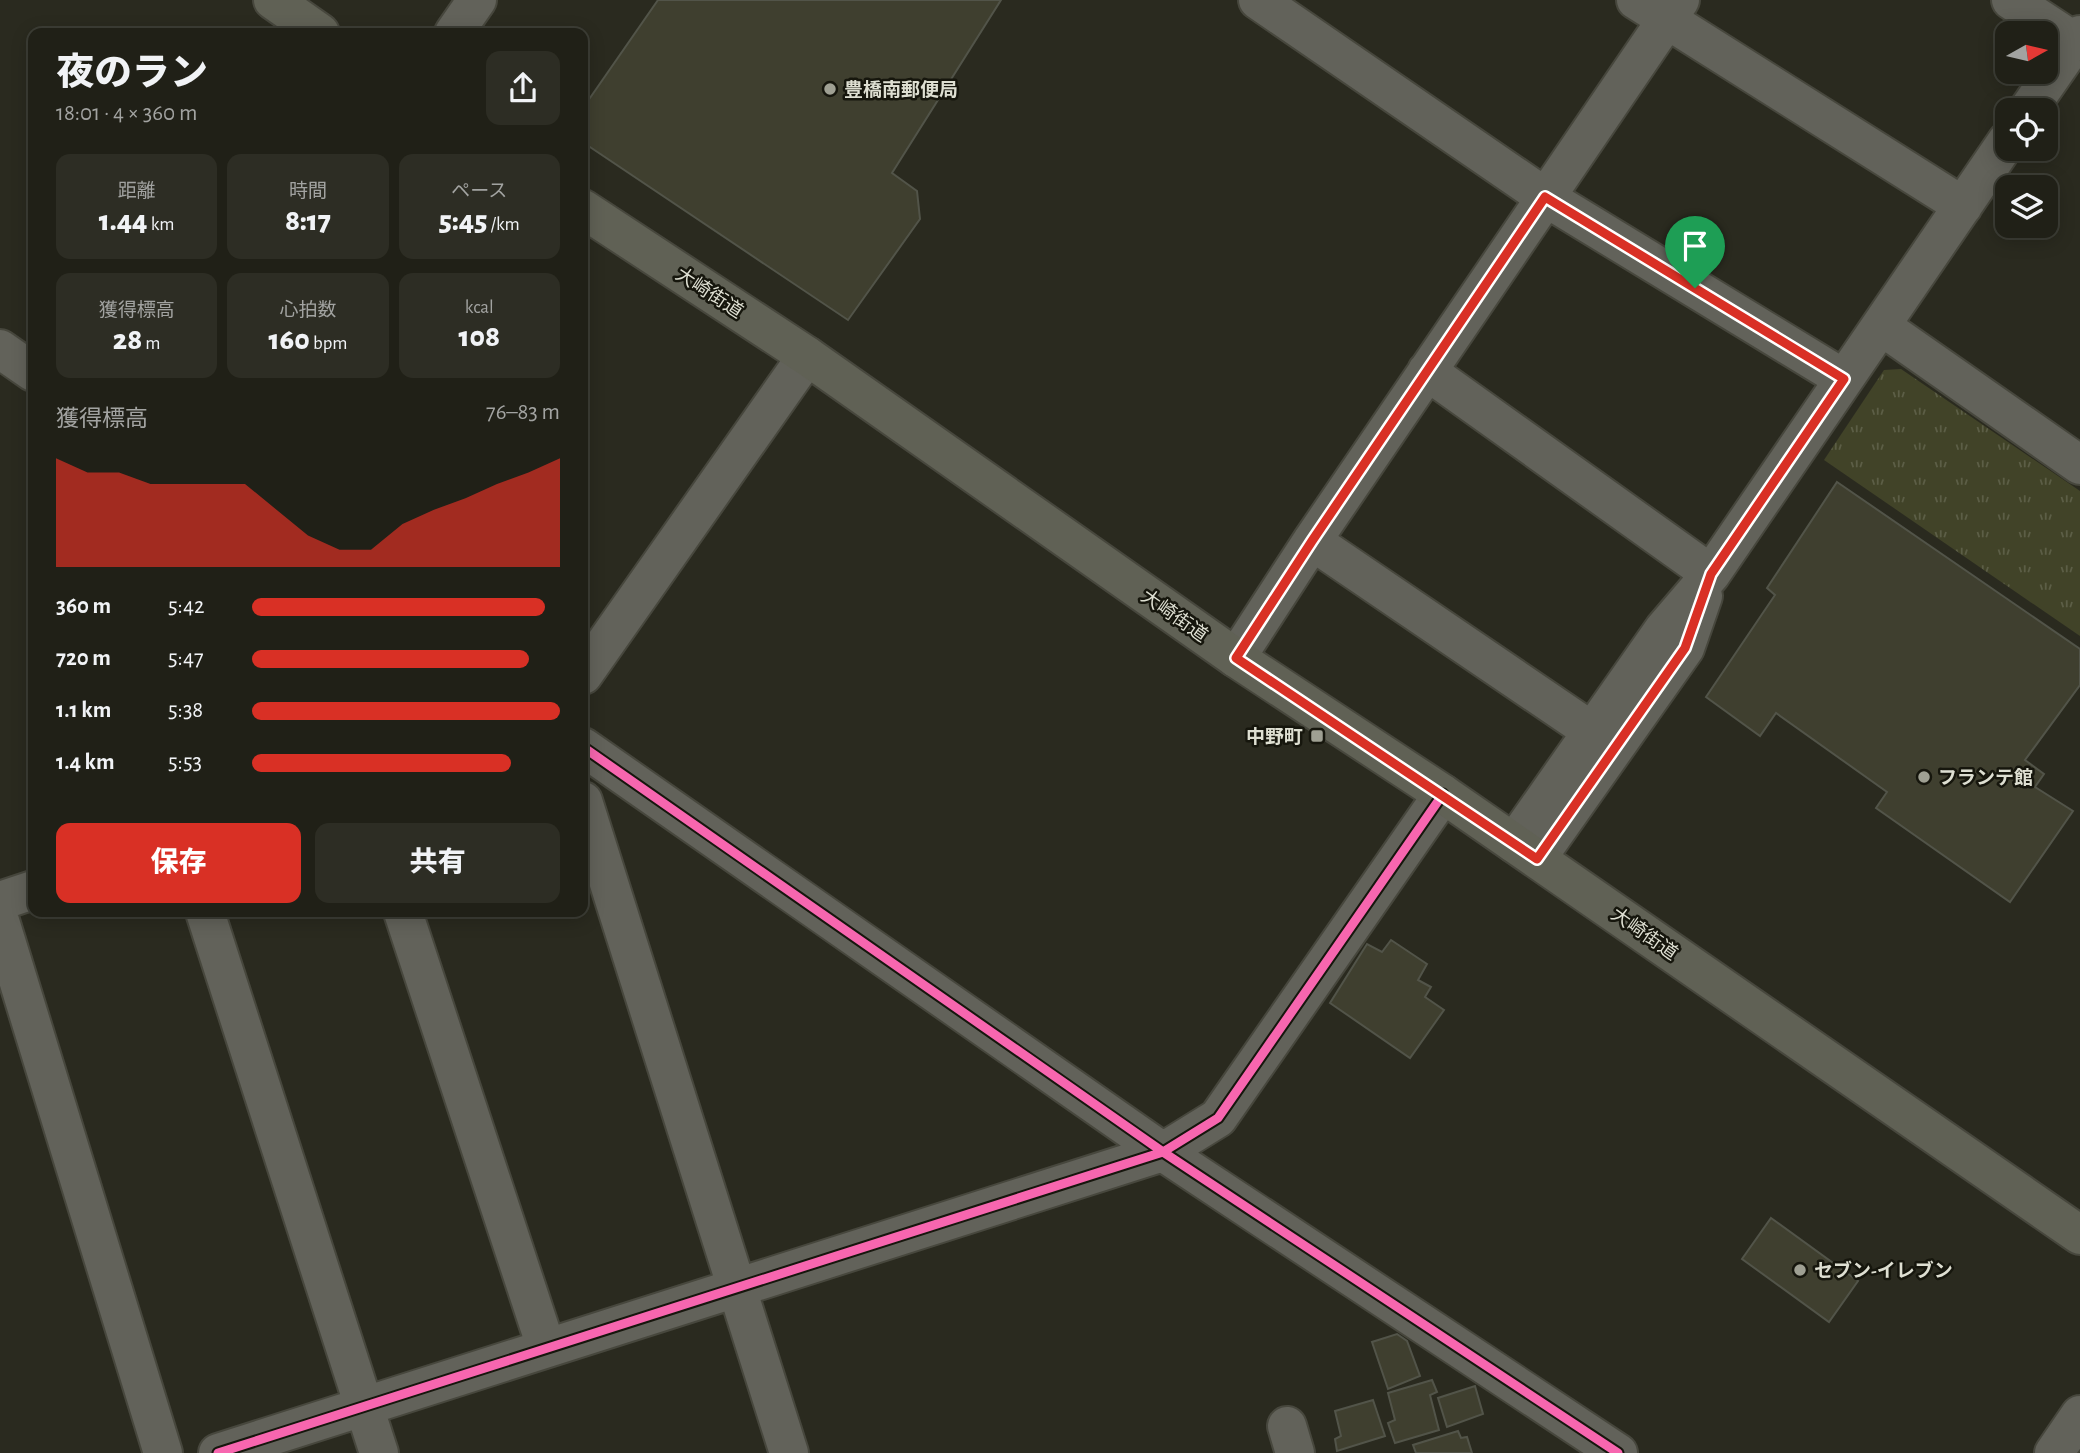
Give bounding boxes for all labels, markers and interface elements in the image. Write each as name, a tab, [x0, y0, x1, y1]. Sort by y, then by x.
north arrow	[1995, 21, 2058, 84]
map controls	[1995, 21, 2058, 238]
button: share	[486, 51, 560, 125]
text: 夜のラン	[56, 55, 208, 93]
place label: 豊橋南郵便局	[844, 80, 958, 100]
marker: 豊橋南郵便局	[822, 81, 838, 97]
button: locate	[1995, 98, 2058, 161]
text: 18:01 · 4 × 360 m	[56, 102, 197, 125]
button: layers	[1995, 175, 2058, 238]
text: 距離	[118, 182, 156, 201]
text: 時間	[289, 182, 327, 201]
text: ペース	[451, 182, 507, 201]
text: 1.44	[99, 206, 148, 236]
text: 8:17	[285, 206, 331, 236]
text: 5:45	[439, 206, 487, 236]
text: km	[148, 215, 175, 234]
text: /km	[487, 215, 520, 234]
pin	[1665, 216, 1725, 288]
icon: arrive	[1676, 227, 1714, 265]
street label: 大崎街道	[672, 264, 747, 322]
text: kcal	[465, 298, 494, 317]
text: 獲得標高	[99, 301, 175, 320]
text: 心拍数	[279, 301, 337, 320]
text: 108	[459, 322, 500, 352]
text: 28	[113, 325, 142, 355]
text: 160	[269, 325, 310, 355]
text: m	[142, 334, 161, 353]
text: bpm	[310, 334, 347, 353]
text: 76–83 m	[486, 401, 560, 424]
text: 獲得標高	[56, 408, 148, 431]
street label: 大崎街道	[1138, 586, 1211, 646]
text: 360 m	[56, 595, 111, 618]
text: 5:42	[168, 595, 204, 618]
text: 720 m	[56, 647, 111, 670]
text: 5:47	[168, 647, 204, 670]
text: 1.1 km	[56, 699, 111, 722]
text: 5:38	[168, 699, 203, 722]
place label: 中野町	[1246, 727, 1303, 747]
marker: 中野町	[1309, 728, 1325, 744]
text: 1.4 km	[56, 751, 115, 774]
text: 5:53	[168, 751, 202, 774]
place label: フランテ館	[1938, 768, 2033, 788]
marker: フランテ館	[1916, 769, 1932, 785]
button: 保存	[56, 823, 301, 903]
button: 共有	[315, 823, 560, 903]
street label: 大崎街道	[1608, 904, 1681, 964]
place label: セブン-イレブン	[1814, 1260, 1953, 1281]
marker: セブン-イレブン	[1792, 1262, 1808, 1278]

